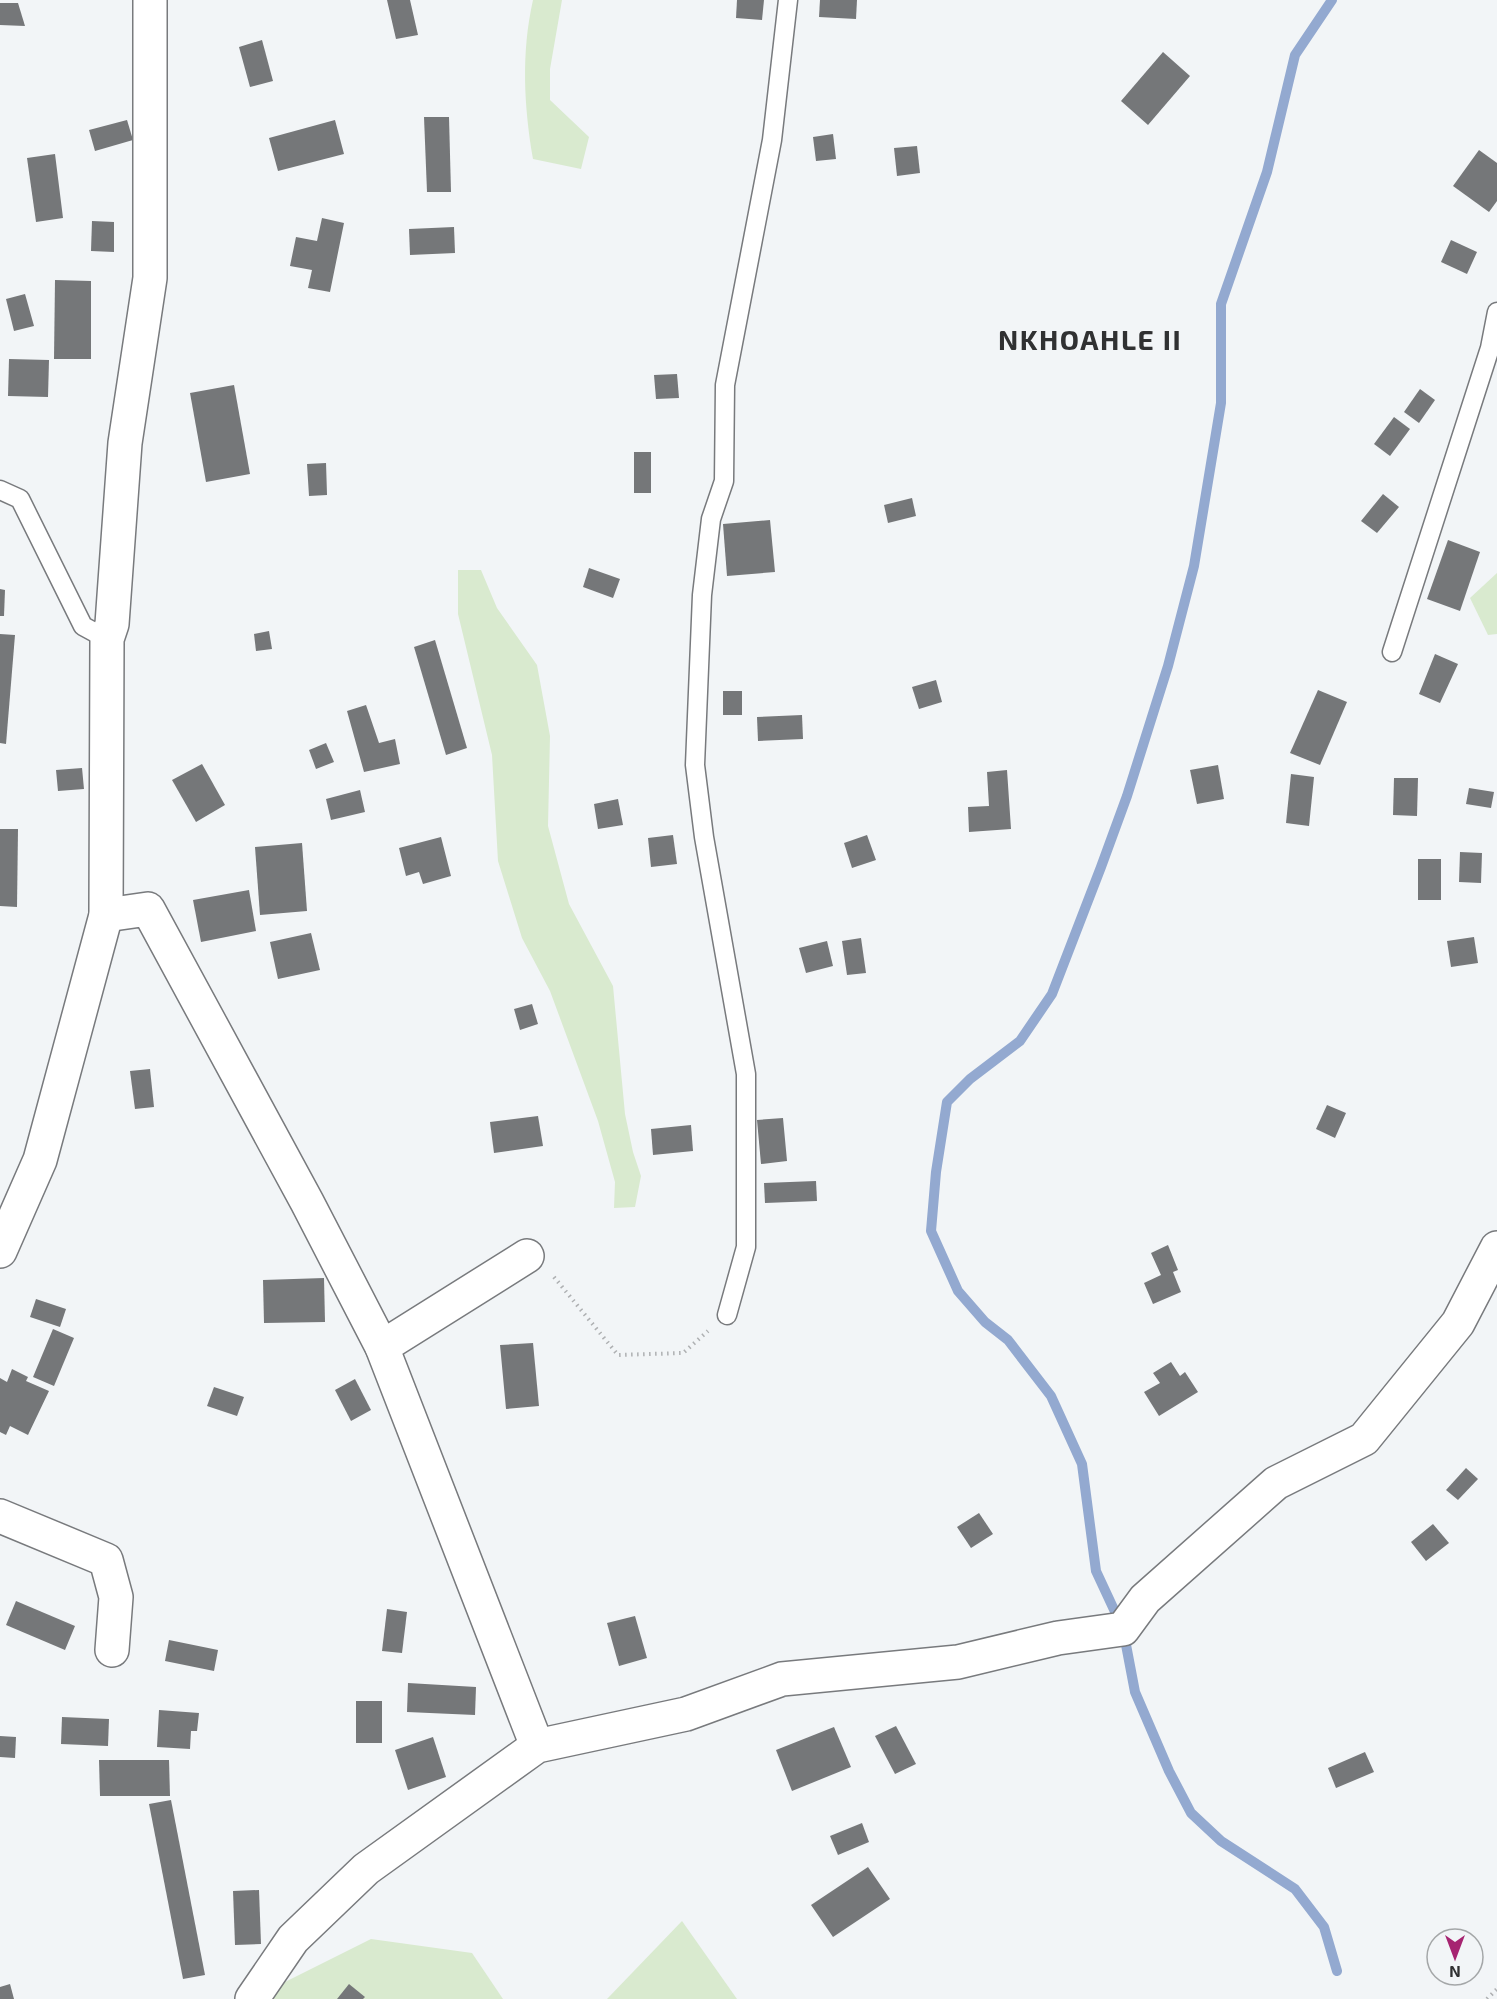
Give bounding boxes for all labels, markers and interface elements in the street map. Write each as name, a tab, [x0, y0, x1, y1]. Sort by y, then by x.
district label: NKHOAHLE II	[998, 322, 1182, 356]
north arrow	[1425, 1927, 1485, 1987]
text: N	[1449, 1963, 1461, 1982]

